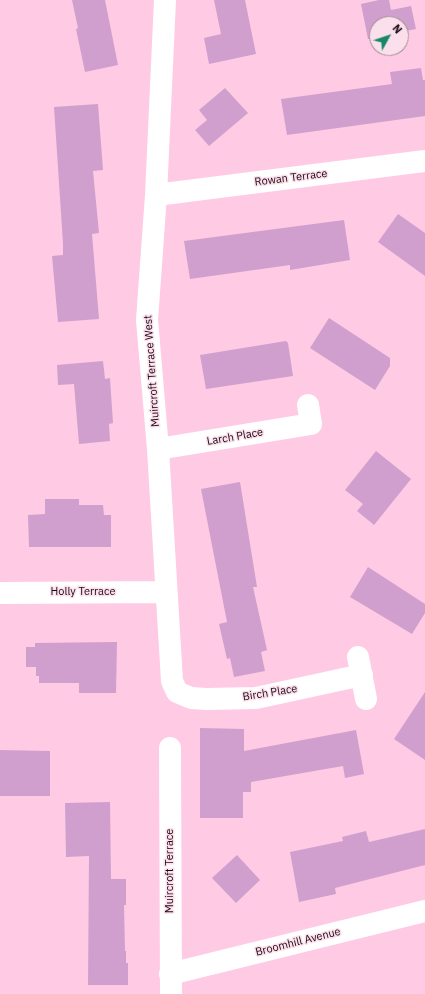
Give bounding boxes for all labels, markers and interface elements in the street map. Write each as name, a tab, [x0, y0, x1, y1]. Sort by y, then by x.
north arrow	[369, 16, 409, 56]
text: N	[390, 21, 405, 36]
street label: Rowan Terrace	[254, 167, 328, 189]
street label: Muircroft Terrace West	[142, 315, 162, 427]
street label: Larch Place	[206, 426, 264, 448]
street label: Holly Terrace	[51, 585, 115, 599]
street label: Birch Place	[242, 682, 298, 704]
street label: Muircroft Terrace	[163, 829, 177, 913]
street label: Broomhill Avenue	[254, 925, 342, 959]

